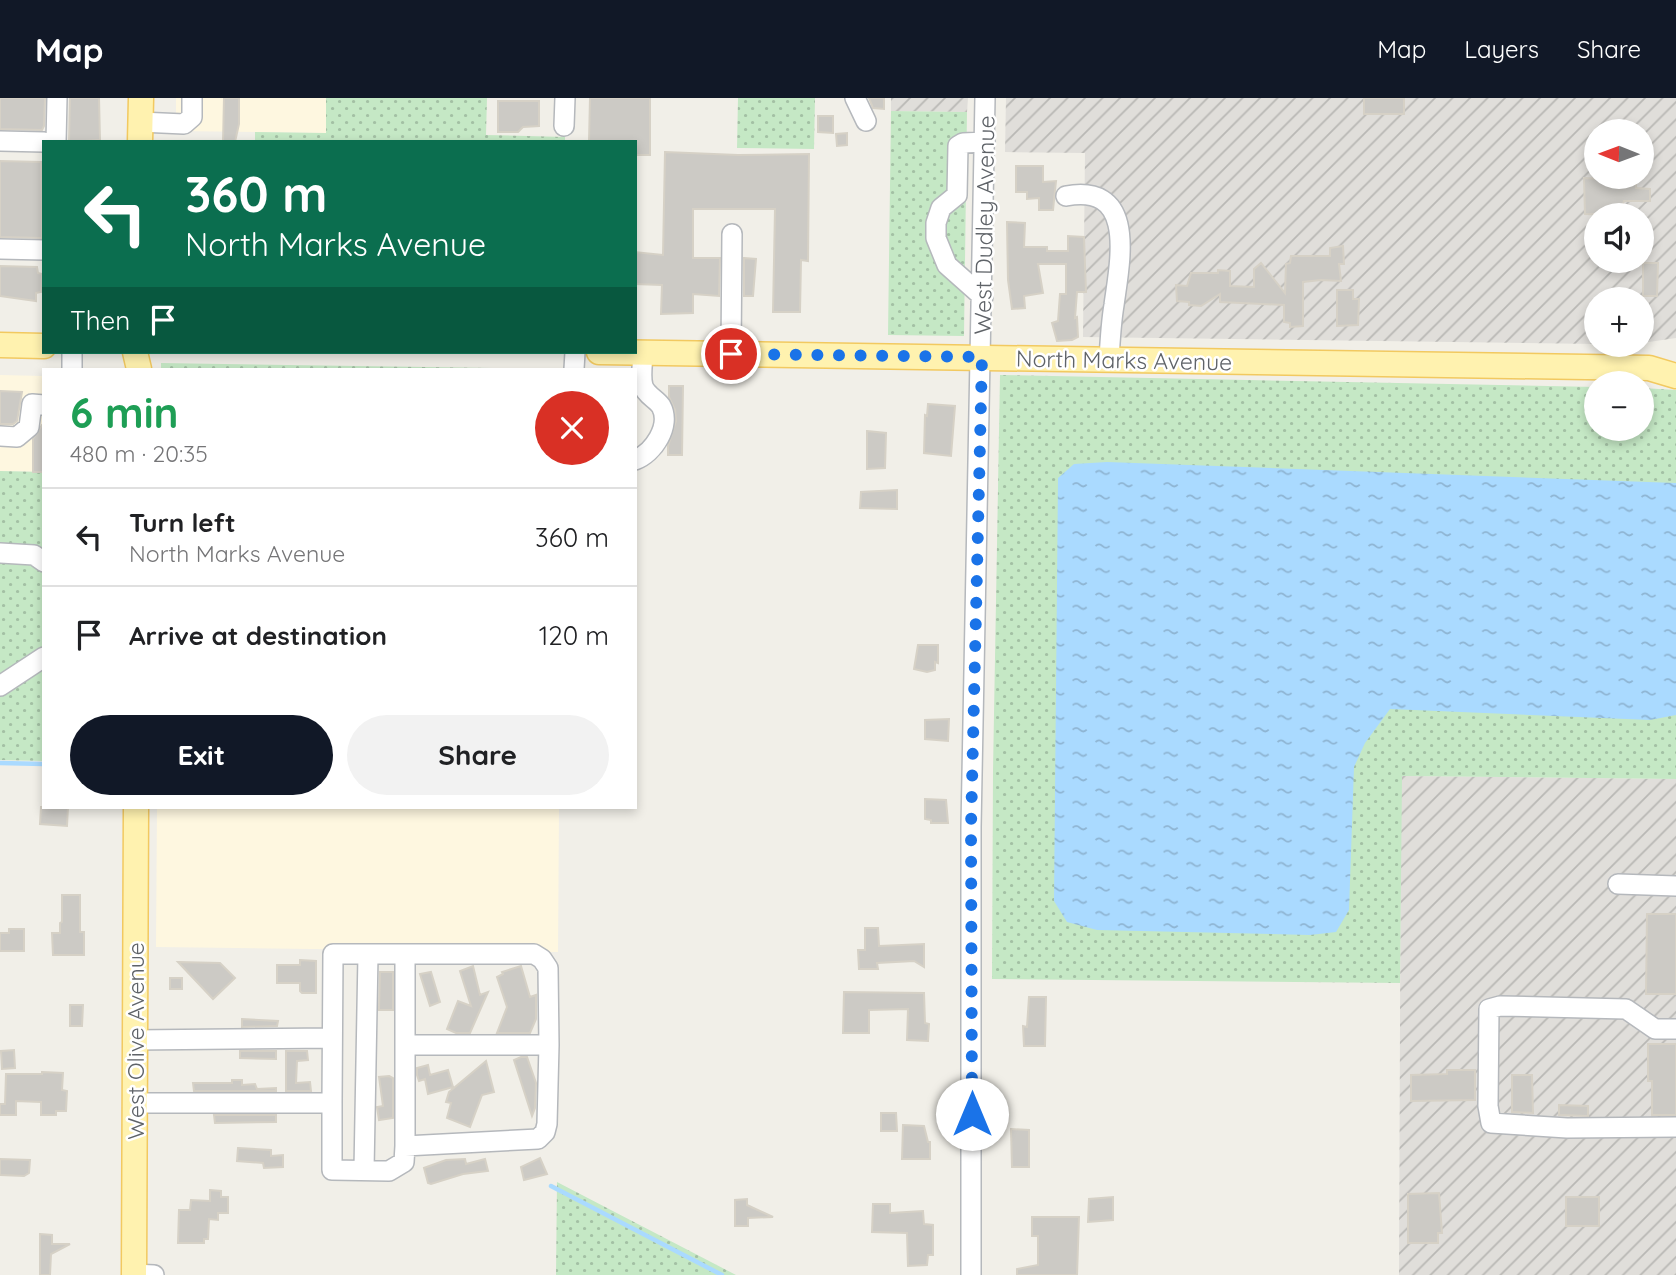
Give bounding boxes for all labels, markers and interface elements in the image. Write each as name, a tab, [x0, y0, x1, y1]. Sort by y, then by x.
text: Map	[35, 29, 103, 70]
text: Map	[1377, 34, 1426, 64]
text: Layers	[1464, 34, 1539, 64]
text: Share	[1577, 34, 1641, 64]
street label: West Dudley Avenue	[968, 115, 1000, 335]
north arrow	[1584, 119, 1654, 189]
map controls	[1584, 119, 1654, 441]
text: 360 m	[185, 163, 327, 224]
icon: left	[70, 168, 161, 259]
button: sound	[1584, 203, 1654, 273]
text: North Marks Avenue	[185, 224, 486, 264]
button: +	[1584, 287, 1654, 357]
icon: arrive	[144, 301, 182, 339]
text: Then	[70, 304, 130, 337]
pin	[701, 324, 761, 384]
icon: arrive	[712, 335, 750, 373]
street label: North Marks Avenue	[1016, 344, 1232, 376]
button: −	[1584, 371, 1654, 441]
text: 6 min	[70, 386, 179, 439]
button: close	[535, 391, 609, 465]
text: 480 m · 20:35	[70, 439, 208, 468]
text: Turn left	[129, 506, 236, 539]
icon: left	[70, 518, 108, 556]
text: 360 m	[535, 521, 609, 554]
text: North Marks Avenue	[129, 539, 345, 568]
icon: arrive	[70, 616, 108, 654]
text: Arrive at destination	[129, 619, 387, 652]
text: 120 m	[539, 619, 609, 652]
button: Exit	[70, 715, 333, 795]
button: Share	[347, 715, 609, 795]
street label: West Olive Avenue	[121, 942, 150, 1140]
position arrow	[935, 1077, 1009, 1151]

